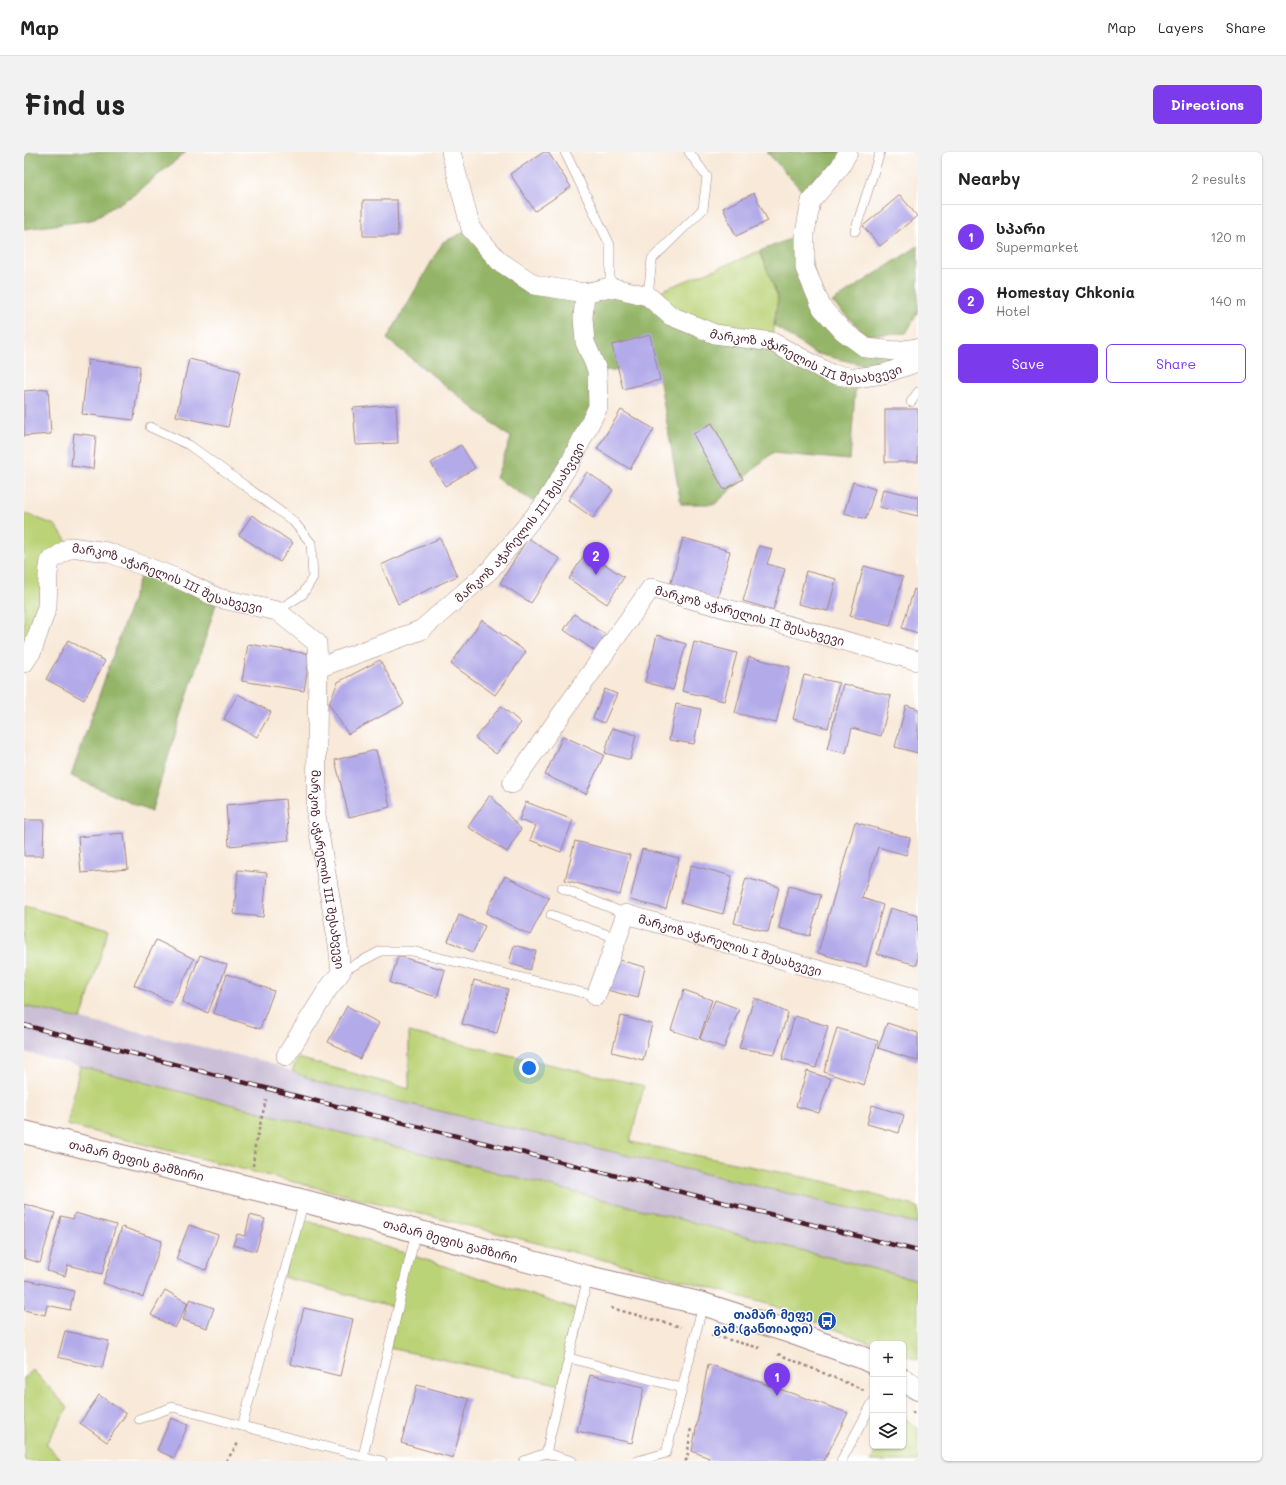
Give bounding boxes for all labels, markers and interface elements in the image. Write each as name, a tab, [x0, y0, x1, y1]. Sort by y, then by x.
text: Map	[20, 15, 59, 40]
text: Map	[1107, 18, 1136, 37]
text: Layers	[1158, 18, 1204, 37]
text: Share	[1226, 18, 1266, 37]
button: Directions	[1153, 85, 1262, 124]
text: Find us	[24, 86, 125, 122]
text: Nearby	[958, 167, 1020, 189]
text: 2 results	[1191, 170, 1246, 187]
text: სპარი	[996, 218, 1045, 238]
text: 1	[968, 228, 974, 245]
text: 120 m	[1210, 228, 1246, 245]
text: Supermarket	[996, 238, 1079, 255]
text: Homestay Chkonia	[996, 282, 1135, 302]
text: 2	[967, 292, 975, 309]
text: 140 m	[1210, 292, 1246, 309]
text: Hotel	[996, 302, 1030, 319]
street label: მარკოზ აჭარელის III შესახვევი	[708, 325, 904, 386]
button: Save	[958, 344, 1098, 383]
button: Share	[1106, 344, 1246, 383]
street label: მარკოზ აჭარელის III შესახვევი	[451, 439, 587, 605]
street label: მარკოზ აჭარელის III შესახვევი	[71, 539, 264, 616]
pin: 2	[583, 542, 609, 575]
street label: მარკოზ აჭარელის II შესახვევი	[653, 582, 847, 649]
street label: მარკოზ აჭარელის III შესახვევი	[308, 770, 349, 970]
street label: მარკოზ აჭარელის I შესახვევი	[637, 910, 824, 979]
your location	[519, 1058, 539, 1078]
street label: თამარ მეფის გამზირი	[67, 1135, 206, 1184]
street label: თამარ მეფის გამზირი	[381, 1215, 520, 1266]
place label: თამარ მეფე გამ.(განთიადი)	[714, 1306, 813, 1337]
bus stop icon: თამარ მეფე გამ.(განთიადი)	[816, 1310, 838, 1332]
map controls	[870, 1341, 906, 1449]
button: +	[870, 1341, 906, 1377]
pin: 1	[764, 1363, 790, 1396]
button: −	[870, 1377, 906, 1413]
button: layers	[870, 1413, 906, 1449]

